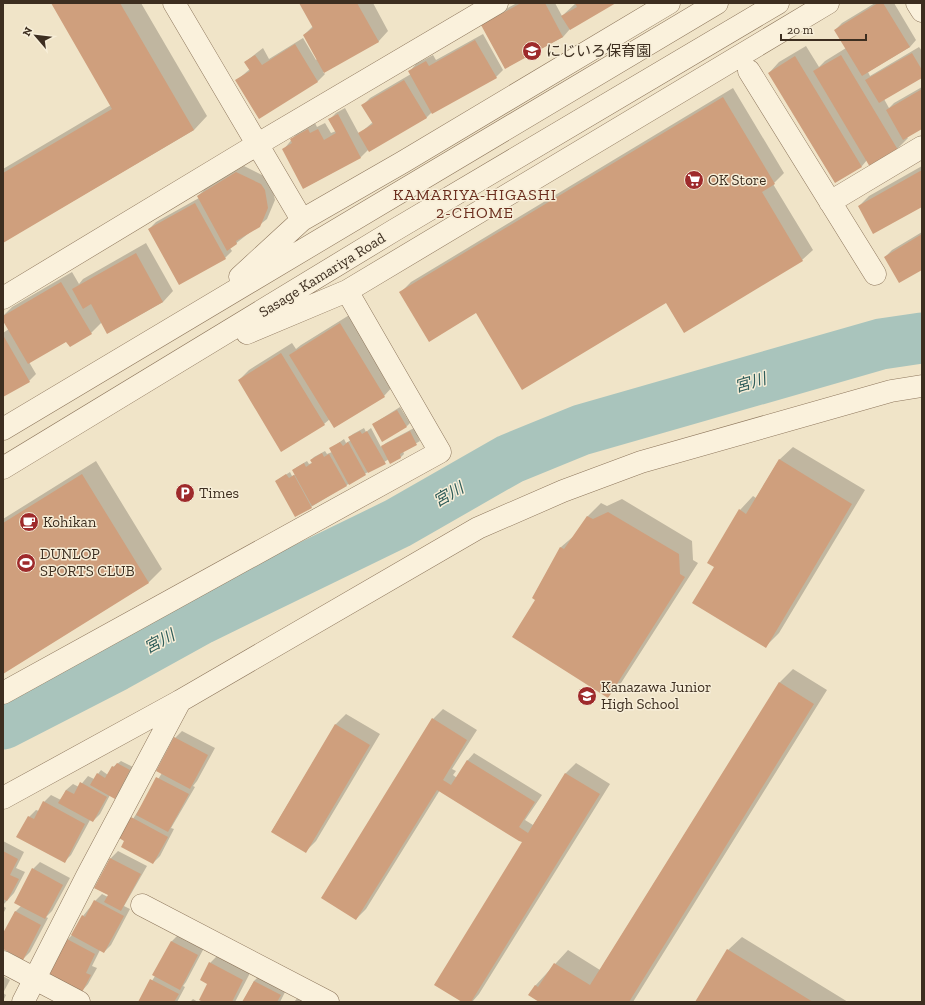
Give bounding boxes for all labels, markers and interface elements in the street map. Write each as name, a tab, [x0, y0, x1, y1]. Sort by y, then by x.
north arrow	[16, 16, 56, 56]
scale bar	[781, 16, 866, 42]
text: 20 m	[787, 23, 814, 37]
text: N	[20, 24, 36, 38]
school or university icon: にじいろ保育園	[521, 40, 543, 62]
place label: にじいろ保育園	[546, 42, 651, 60]
supermarket icon: OK Store	[683, 169, 705, 191]
place label: OK Store	[708, 171, 766, 189]
district label: KAMARIYA-HIGASHI 2-CHOME	[393, 185, 557, 222]
street label: Sasage Kamariya Road	[255, 228, 389, 321]
water label: 宮川	[732, 368, 770, 396]
water label: 宮川	[430, 477, 469, 511]
parking icon: Times	[174, 482, 196, 504]
place label: Times	[199, 484, 239, 502]
cafe icon: Kohikan	[18, 511, 40, 533]
place label: Kohikan	[43, 513, 97, 531]
place label: DUNLOP SPORTS CLUB	[40, 545, 135, 580]
sports icon: DUNLOP SPORTS CLUB	[15, 552, 37, 574]
water label: 宮川	[141, 625, 180, 657]
place label: Kanazawa Junior High School	[601, 678, 711, 713]
school or university icon: Kanazawa Junior High School	[576, 685, 598, 707]

